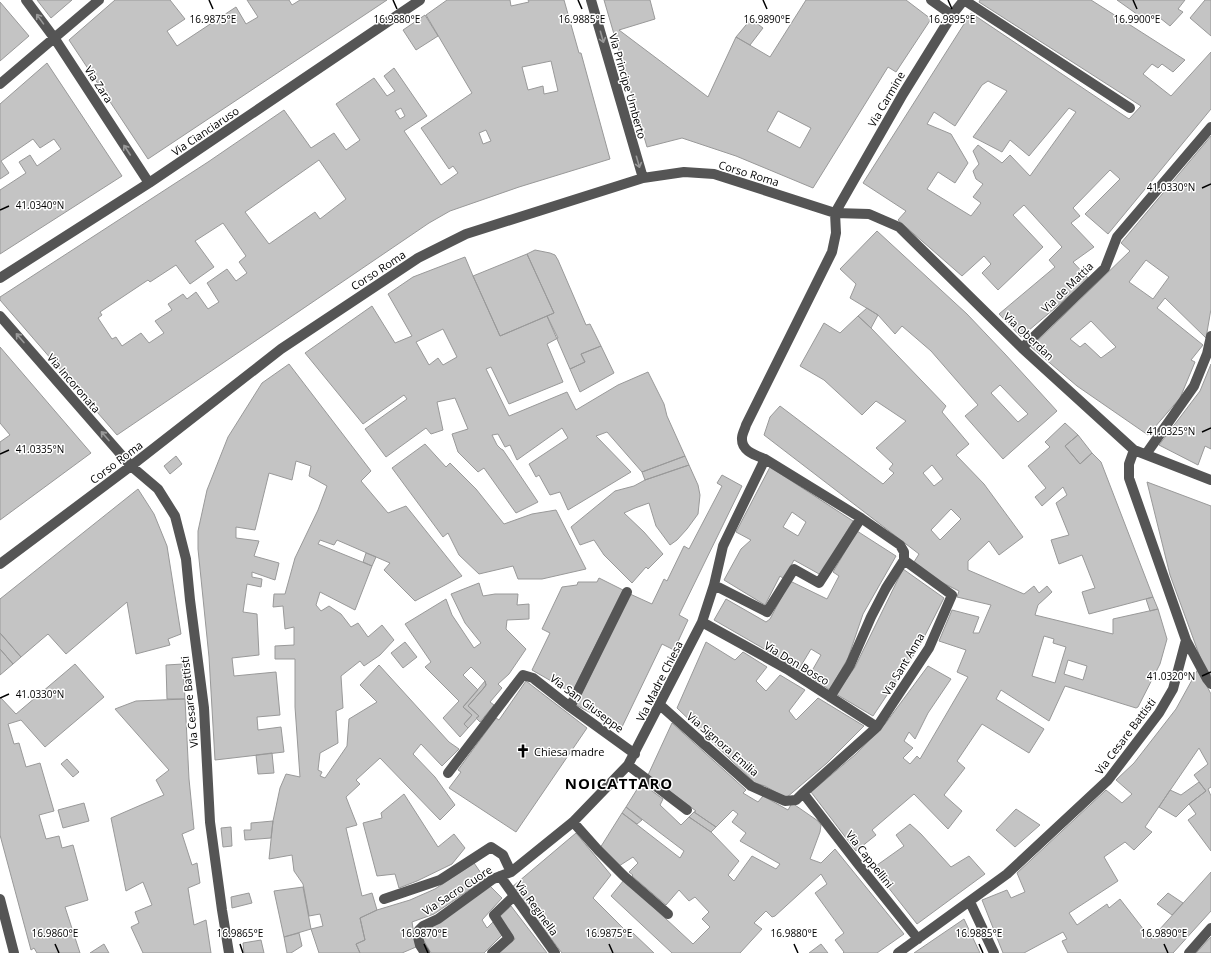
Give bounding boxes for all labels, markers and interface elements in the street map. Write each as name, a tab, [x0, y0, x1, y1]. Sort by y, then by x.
text: 16.9875°E	[190, 12, 236, 26]
text: 16.9880°E	[374, 12, 420, 26]
text: 16.9885°E	[559, 12, 605, 26]
text: 16.9890°E	[744, 12, 790, 26]
text: 16.9895°E	[929, 12, 975, 26]
text: 16.9900°E	[1114, 12, 1160, 26]
one-way arrow	[36, 13, 44, 24]
one-way arrow	[599, 31, 606, 44]
street label: Via Principe Umberto	[606, 32, 650, 141]
street label: Via Zara	[81, 63, 117, 105]
street label: Via Carmine	[864, 69, 908, 129]
street label: Via Cianciaruso	[168, 103, 242, 159]
one-way arrow	[123, 144, 131, 156]
one-way arrow	[635, 156, 642, 169]
street label: Corso Roma	[717, 157, 781, 189]
text: 41.0330°N	[1147, 180, 1195, 194]
text: 41.0340°N	[16, 198, 64, 212]
street label: Corso Roma	[348, 247, 408, 293]
street label: Via de Mattia	[1038, 258, 1096, 316]
street label: Via Oberdan	[1001, 309, 1057, 363]
one-way arrow	[15, 333, 24, 344]
street label: Via Incoronata	[44, 350, 104, 416]
text: 41.0325°N	[1147, 424, 1195, 438]
one-way arrow	[101, 432, 110, 442]
street label: Corso Roma	[87, 437, 145, 487]
text: 41.0335°N	[16, 442, 64, 456]
street label: Via Sant Anna	[878, 630, 928, 698]
street label: Via Madre Chiesa	[632, 638, 686, 724]
street label: Via Don Bosco	[762, 638, 833, 689]
street label: Via Cesare Battisti	[177, 655, 201, 749]
text: 41.0320°N	[1147, 669, 1195, 683]
street label: Via San Giuseppe	[547, 670, 627, 736]
text: 41.0330°N	[16, 687, 64, 701]
street label: Via Cesare Battisti	[1091, 695, 1159, 777]
street label: Via Signora Emilia	[684, 709, 762, 779]
church icon: Chiesa madre	[515, 743, 531, 759]
place label: Chiesa madre	[534, 744, 605, 759]
district label: NOICATTARO	[565, 773, 673, 793]
street label: Via Cappellini	[843, 827, 897, 891]
street label: Via Sacro Cuore	[419, 862, 495, 918]
street label: Via Reginella	[512, 877, 562, 939]
text: 16.9860°E	[32, 926, 78, 940]
text: 16.9865°E	[217, 926, 263, 940]
text: 16.9870°E	[401, 926, 447, 940]
text: 16.9875°E	[586, 926, 632, 940]
text: 16.9880°E	[771, 926, 817, 940]
text: 16.9885°E	[956, 926, 1002, 940]
text: 16.9890°E	[1141, 926, 1187, 940]

